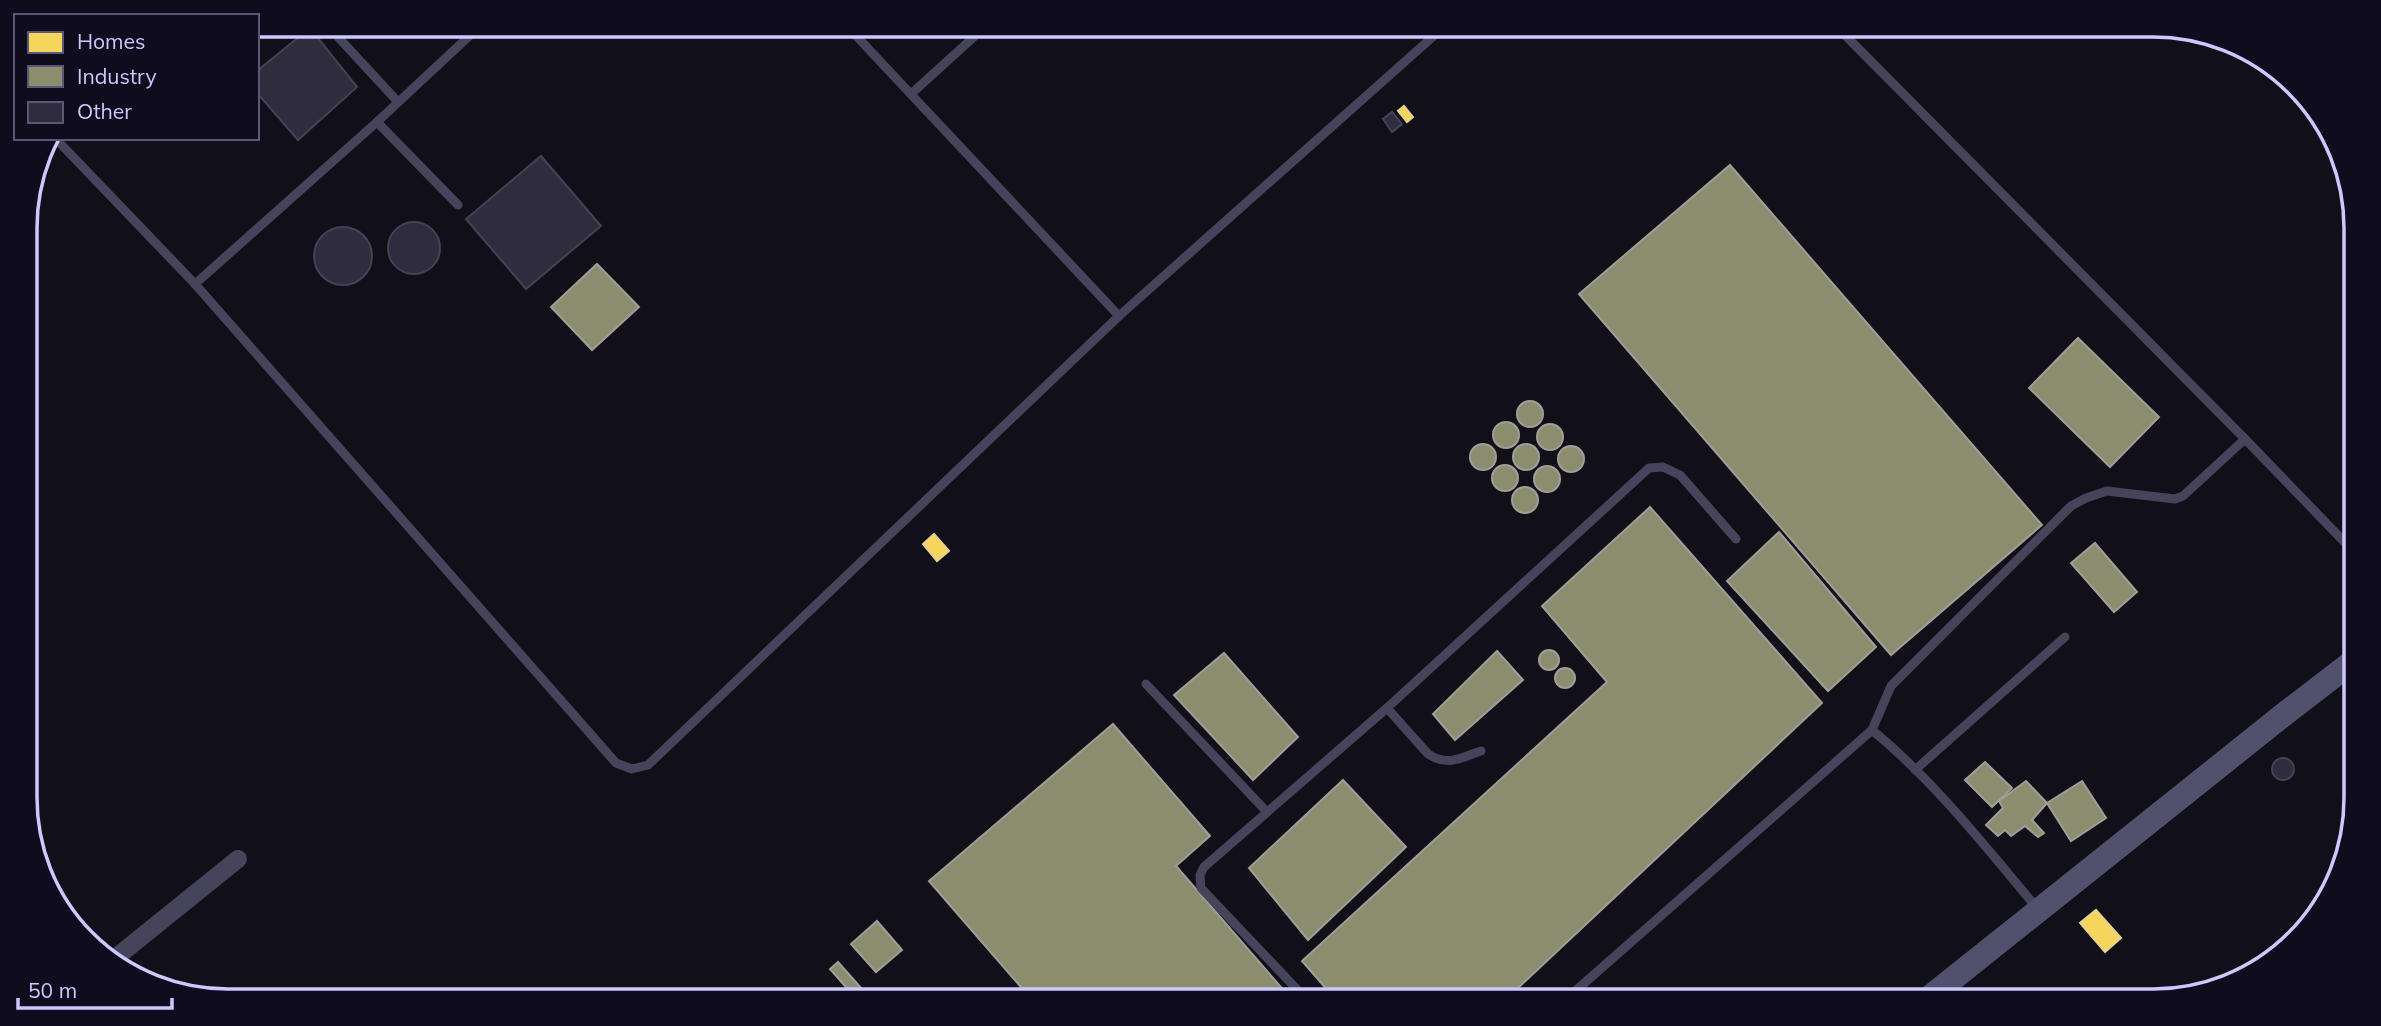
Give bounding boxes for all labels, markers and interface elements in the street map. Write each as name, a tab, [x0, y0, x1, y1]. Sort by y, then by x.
legend	[14, 14, 259, 140]
text: Homes	[77, 28, 145, 54]
text: Industry	[77, 63, 157, 89]
text: Other	[77, 98, 132, 124]
scale bar	[18, 967, 172, 1011]
text: 50 m	[28, 977, 77, 1003]

